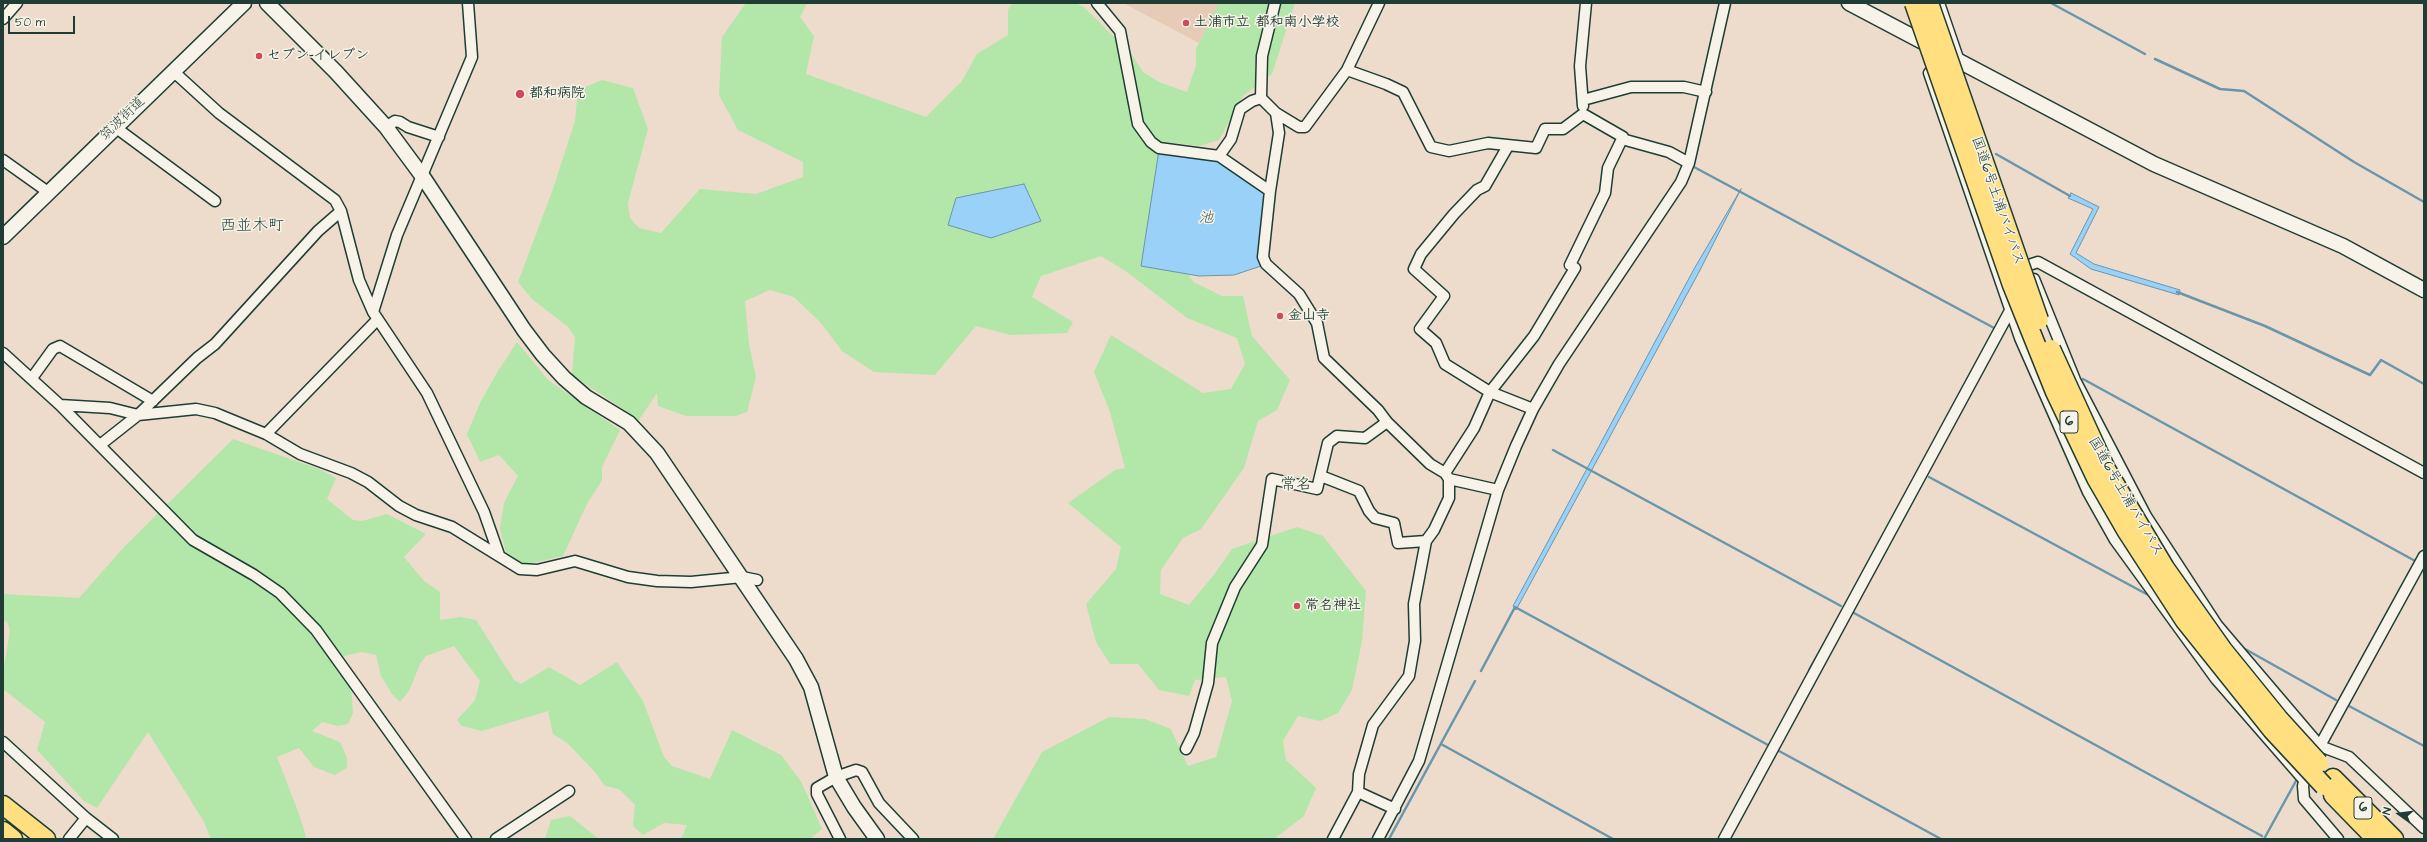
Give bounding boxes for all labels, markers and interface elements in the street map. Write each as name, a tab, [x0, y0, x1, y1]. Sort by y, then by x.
scale bar	[10, 8, 77, 34]
text: 50 m	[15, 14, 45, 31]
place label: 土浦市立 都和南小学校	[1194, 15, 1340, 31]
marker: 土浦市立 都和南小学校	[1181, 18, 1191, 28]
place label: セブン-イレブン	[267, 48, 369, 64]
marker: セブン-イレブン	[254, 51, 264, 61]
place label: 都和病院	[529, 86, 585, 102]
marker: 都和病院	[514, 88, 526, 100]
street label: 筑波街道	[97, 94, 149, 144]
street label: 国道6号土浦バイパス	[1967, 135, 2027, 267]
water label: 池	[1199, 210, 1213, 228]
district label: 西並木町	[220, 217, 284, 237]
place label: 金山寺	[1288, 308, 1330, 324]
marker: 金山寺	[1275, 311, 1285, 321]
road number: 6	[2060, 411, 2078, 433]
street label: 国道6号土浦バイパス	[2084, 434, 2166, 560]
district label: 常名	[1280, 476, 1312, 496]
place label: 常名神社	[1305, 598, 1361, 614]
marker: 常名神社	[1292, 601, 1302, 611]
north arrow	[2379, 794, 2419, 834]
road number: 6	[2354, 797, 2372, 819]
text: N	[2379, 806, 2395, 816]

